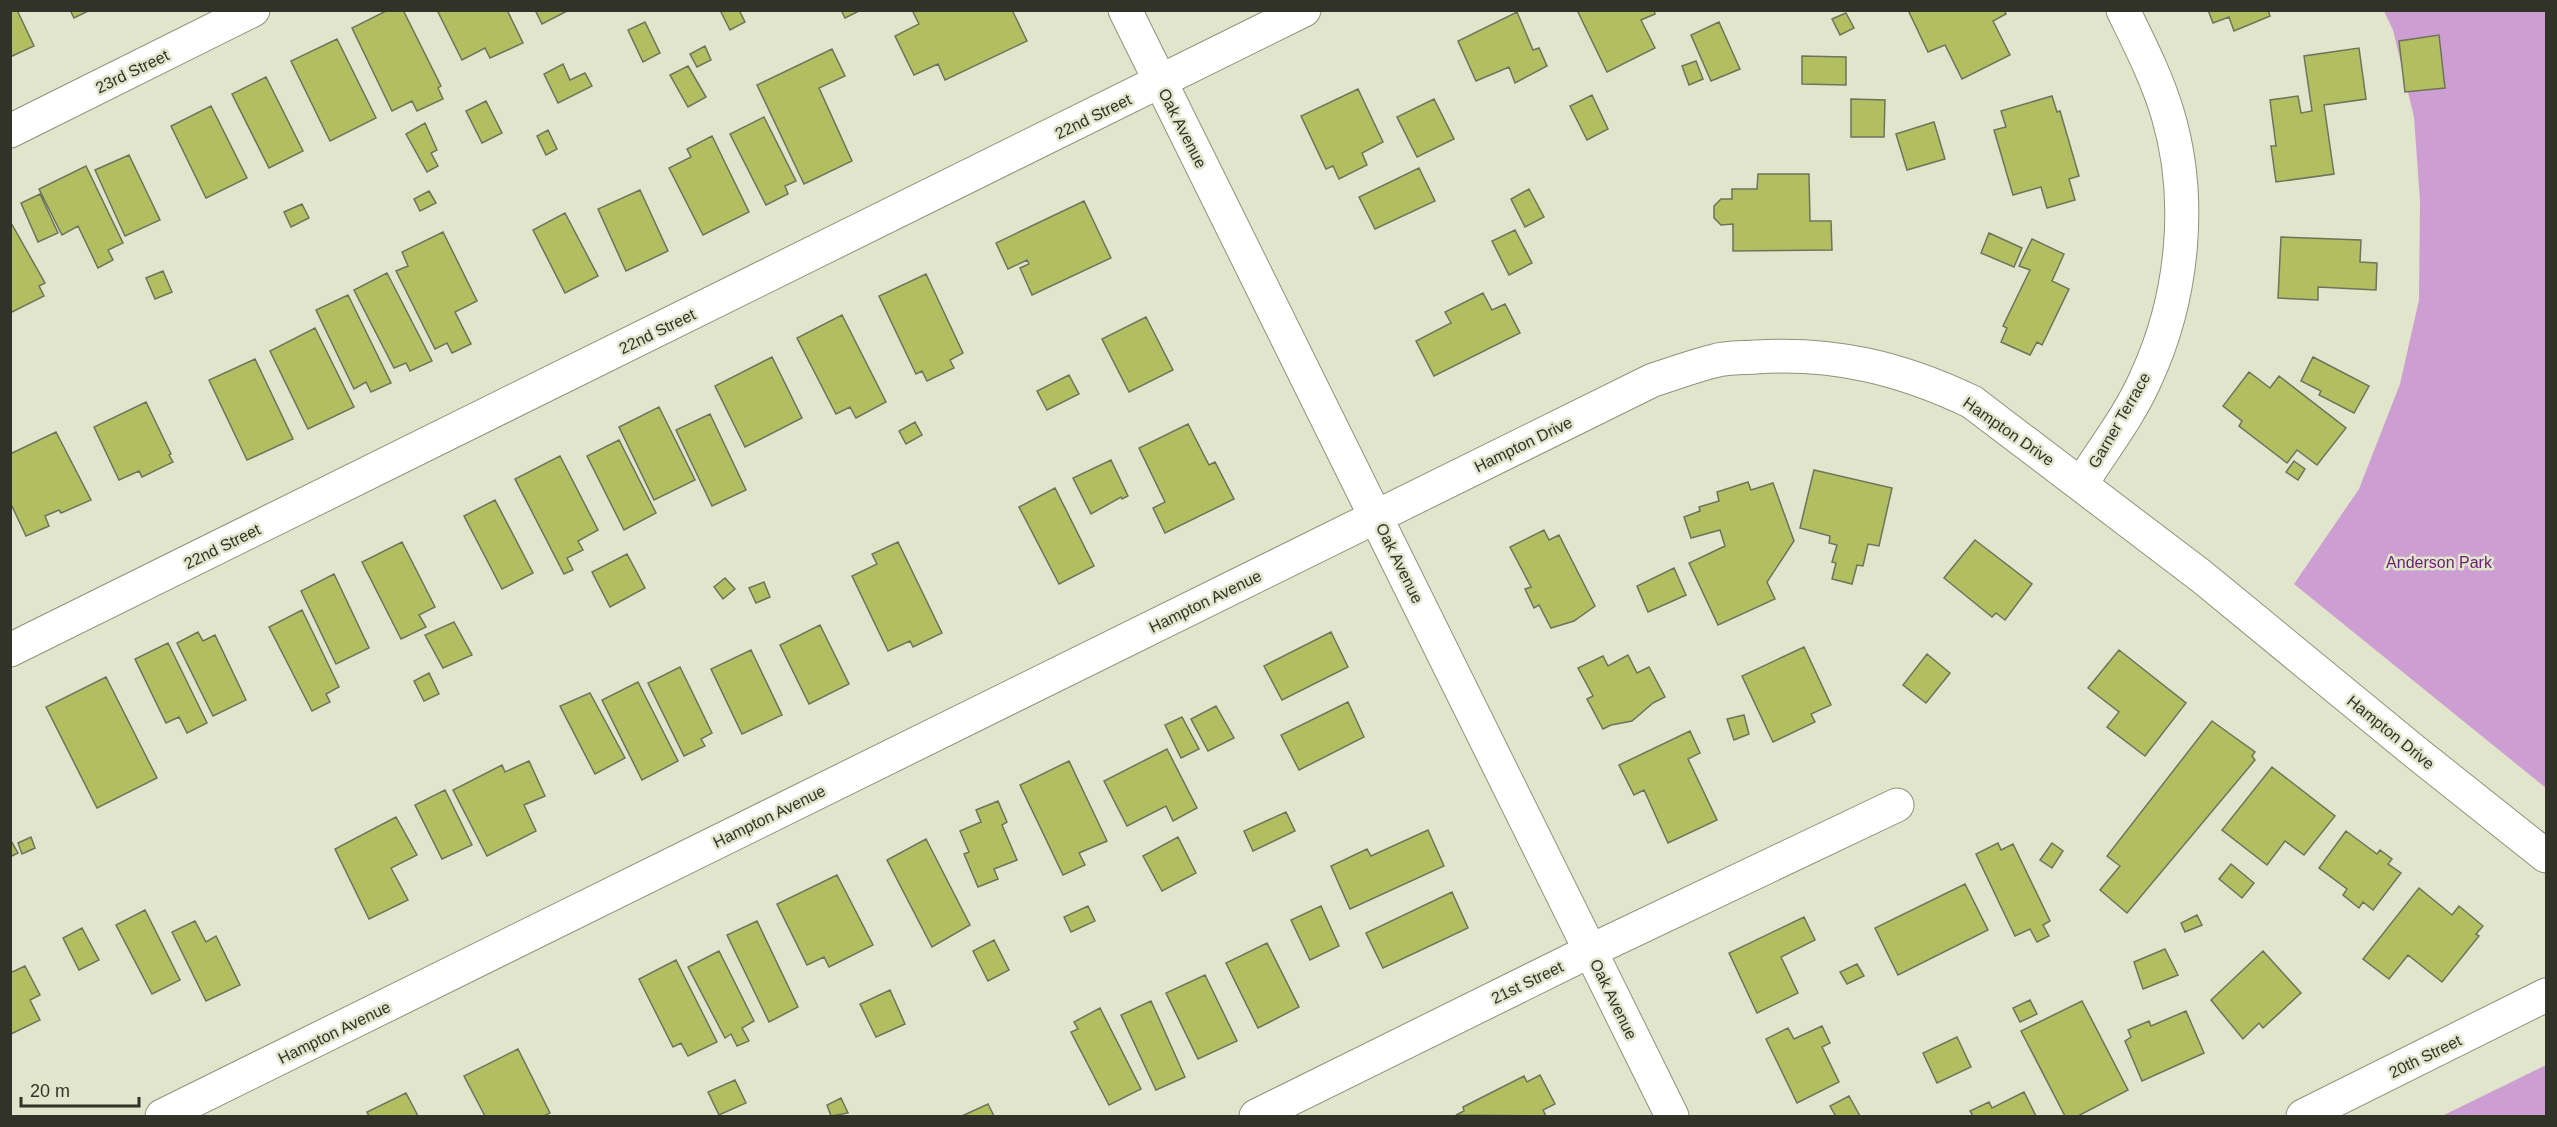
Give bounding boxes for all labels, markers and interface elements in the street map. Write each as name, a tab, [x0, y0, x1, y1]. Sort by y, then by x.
street label: 23rd Street	[93, 46, 172, 96]
street label: Oak Avenue	[1155, 86, 1210, 171]
street label: 22nd Street	[1052, 90, 1135, 142]
street label: 22nd Street	[616, 305, 699, 357]
street label: Garner Terrace	[2085, 369, 2154, 471]
street label: Hampton Drive	[1960, 394, 2057, 469]
street label: Hampton Drive	[1472, 413, 1575, 475]
street label: 22nd Street	[181, 520, 264, 572]
street label: Oak Avenue	[1373, 520, 1426, 606]
park label: Anderson Park	[2386, 554, 2493, 571]
street label: Hampton Avenue	[1146, 567, 1264, 636]
street label: Hampton Drive	[2344, 692, 2438, 773]
street label: Hampton Avenue	[710, 782, 828, 851]
street label: Oak Avenue	[1587, 956, 1640, 1042]
street label: 21st Street	[1489, 958, 1566, 1007]
street label: Hampton Avenue	[275, 998, 393, 1067]
street label: 20th Street	[2386, 1031, 2465, 1081]
scale bar	[21, 1070, 140, 1108]
text: 20 m	[30, 1081, 70, 1101]

